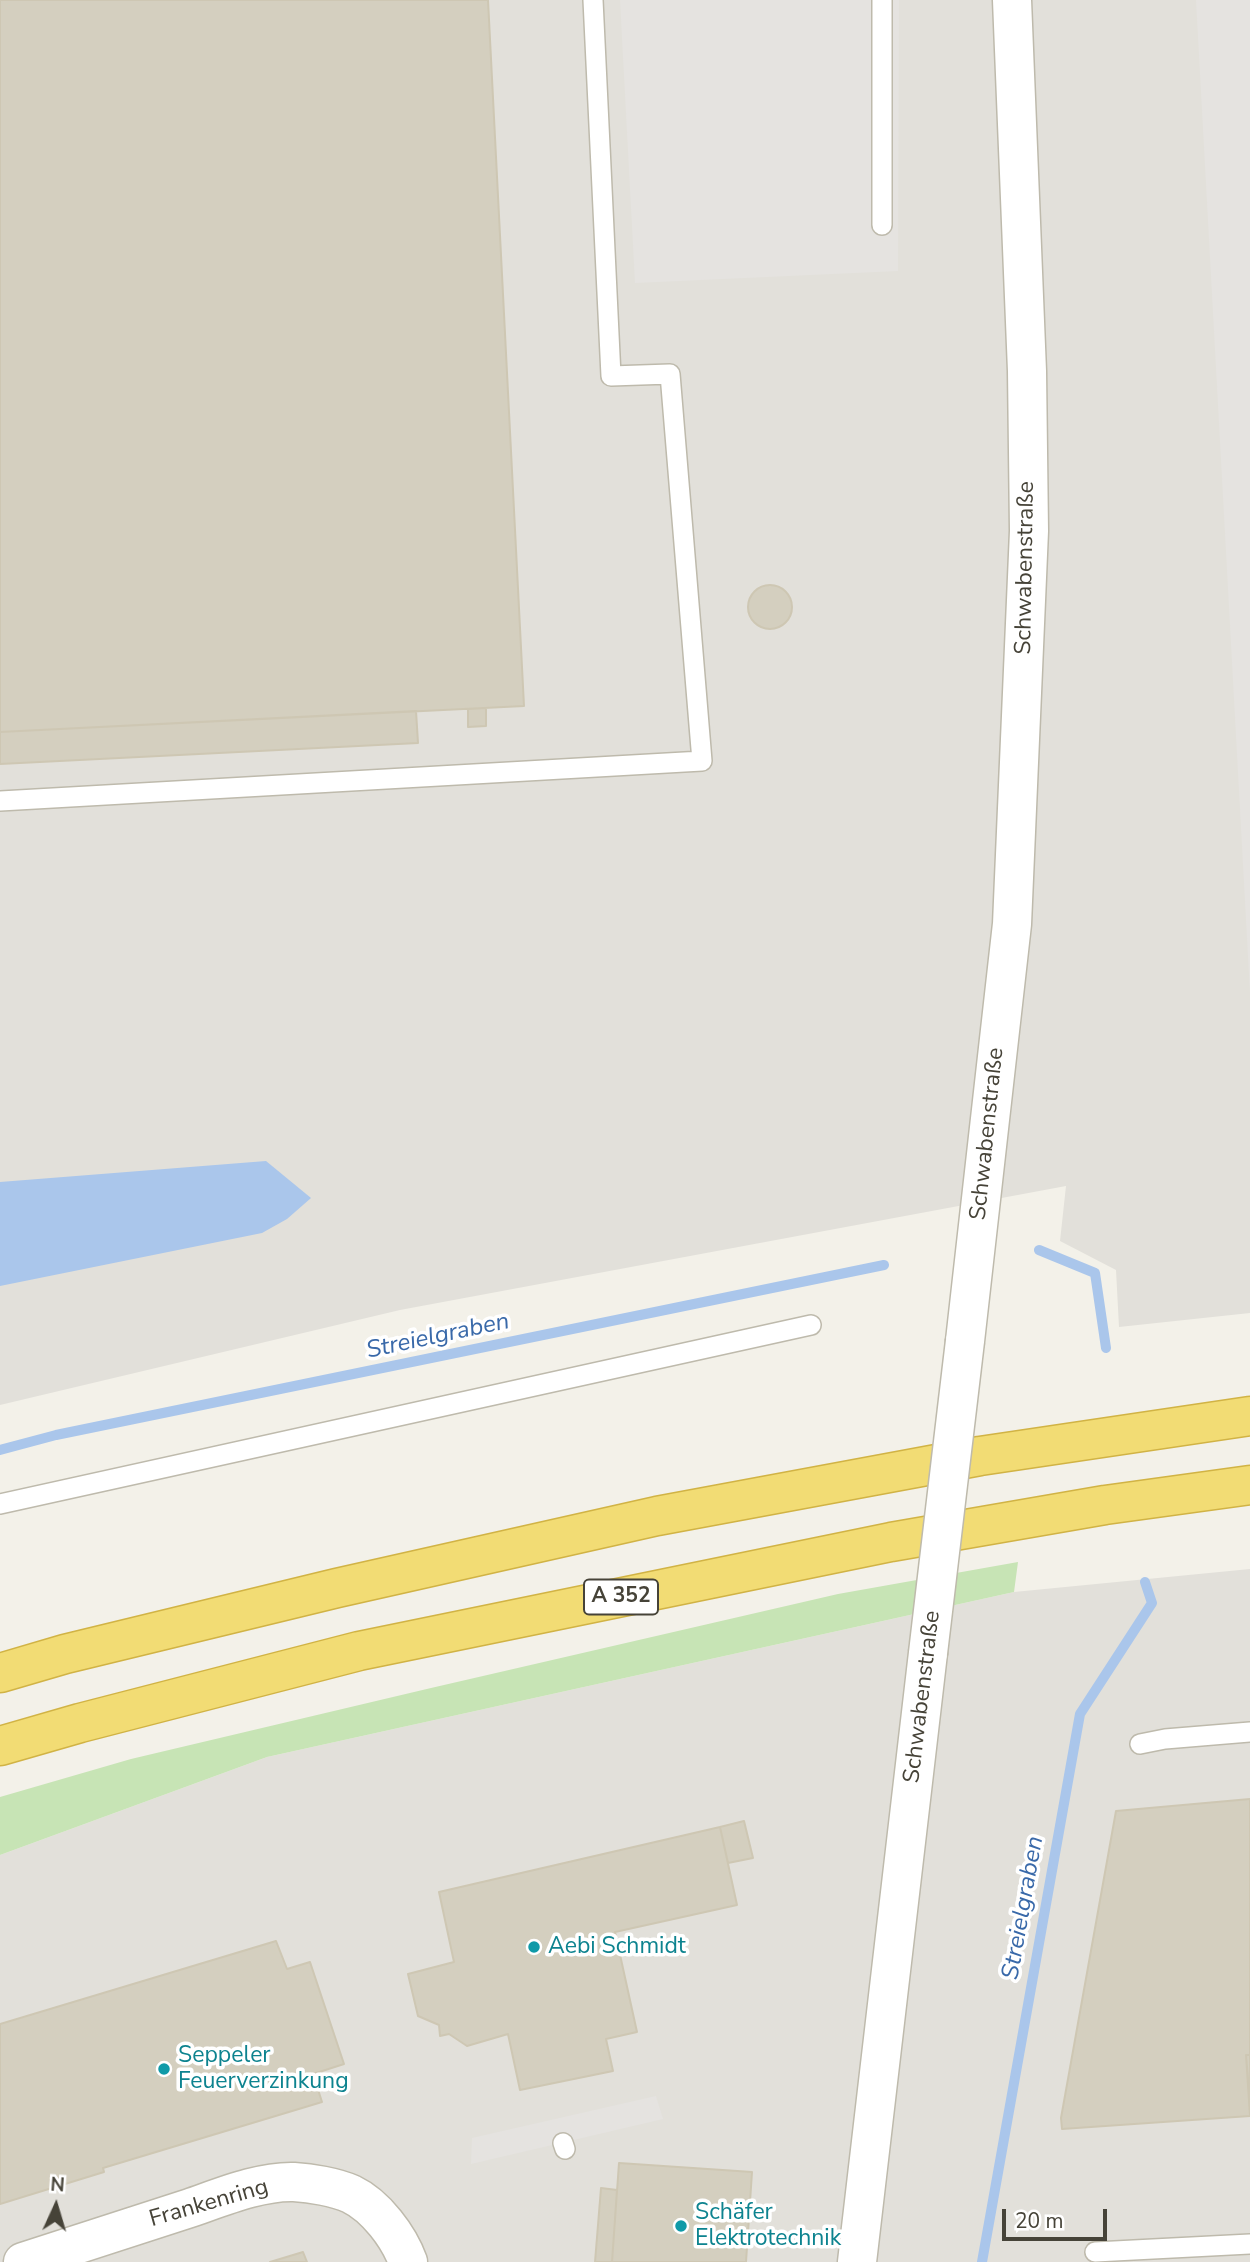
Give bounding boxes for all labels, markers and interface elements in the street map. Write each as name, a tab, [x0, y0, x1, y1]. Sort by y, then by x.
street label: Schwabenstraße	[1011, 481, 1041, 655]
street label: Schwabenstraße	[965, 1046, 1011, 1222]
water label: Streielgraben	[364, 1308, 512, 1366]
road number: A 352	[584, 1580, 658, 1614]
street label: Schwabenstraße	[899, 1609, 947, 1785]
water label: Streielgraben	[997, 1834, 1051, 1982]
place label: Aebi Schmidt	[548, 1933, 686, 1961]
marker: Aebi Schmidt	[526, 1939, 542, 1955]
place label: Seppeler Feuerverzinkung	[178, 2042, 349, 2096]
marker: Seppeler Feuerverzinkung	[156, 2061, 172, 2077]
north arrow	[21, 2171, 91, 2241]
text: N	[49, 2172, 65, 2199]
street label: Frankenring	[146, 2174, 272, 2234]
scale bar	[1005, 2196, 1110, 2240]
place label: Schäfer Elektrotechnik	[695, 2199, 841, 2253]
text: 20 m	[1015, 2207, 1064, 2235]
marker: Schäfer Elektrotechnik	[673, 2218, 689, 2234]

